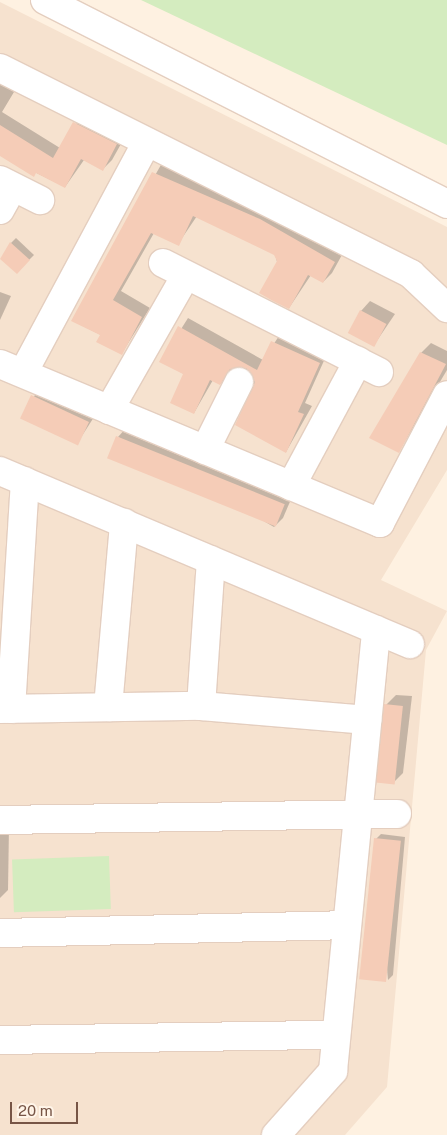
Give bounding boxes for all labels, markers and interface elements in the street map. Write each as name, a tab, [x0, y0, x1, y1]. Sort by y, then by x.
scale bar	[12, 1092, 80, 1124]
text: 20 m	[18, 1102, 53, 1119]

